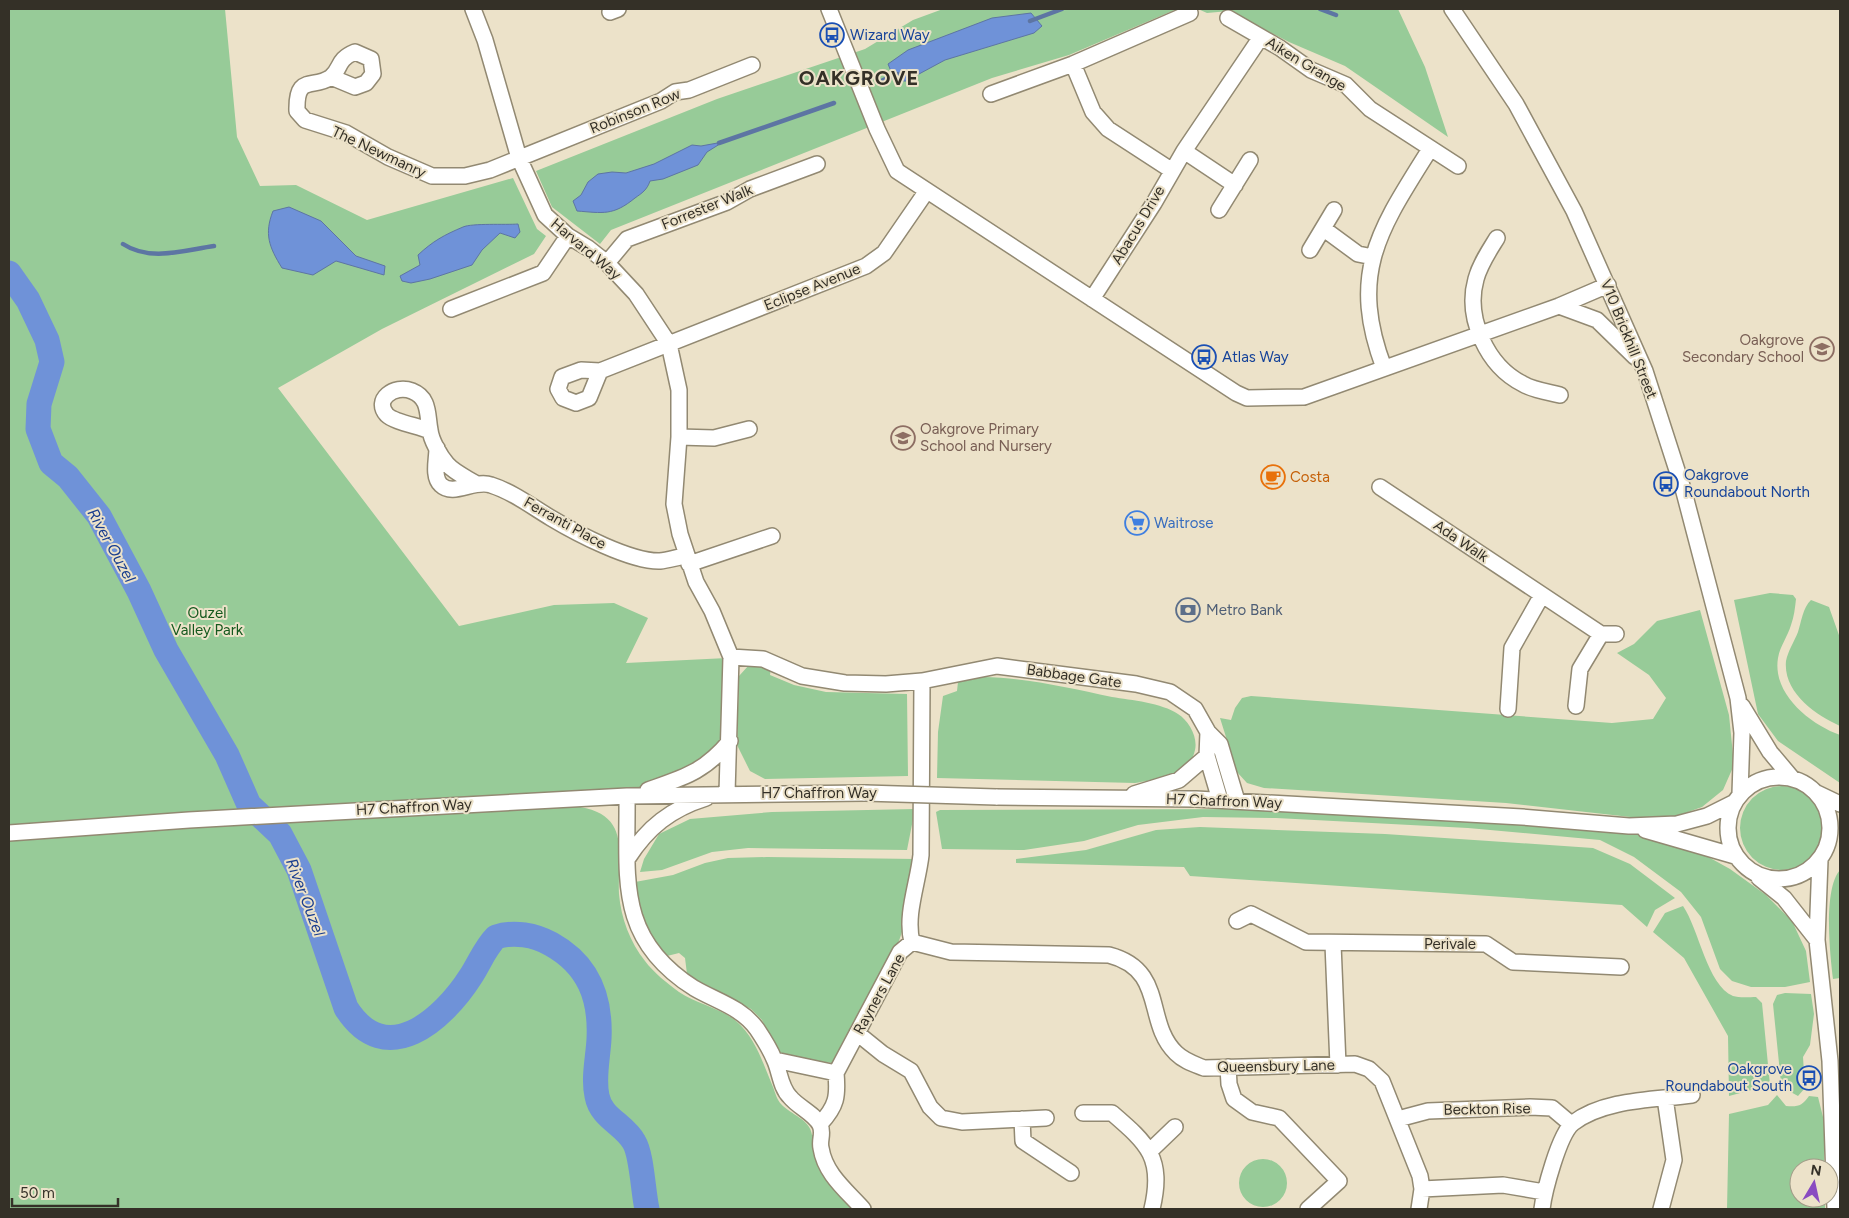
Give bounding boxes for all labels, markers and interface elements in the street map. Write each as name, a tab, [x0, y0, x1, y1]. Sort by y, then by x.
bus stop icon: Wizard Way	[819, 22, 845, 48]
place label: Wizard Way	[850, 26, 930, 44]
street label: Aiken Grange	[1263, 33, 1349, 95]
district label: OAKGROVE	[799, 66, 919, 90]
street label: Robinson Row	[587, 85, 683, 137]
street label: The Newmanry	[329, 122, 429, 182]
street label: Forrester Walk	[659, 180, 756, 233]
street label: Abacus Drive	[1108, 182, 1168, 268]
street label: Harvard Way	[547, 214, 625, 284]
street label: Eclipse Avenue	[761, 260, 863, 314]
street label: V10 Brickhill Street	[1597, 277, 1661, 402]
place label: Oakgrove Secondary School	[1682, 331, 1804, 366]
school or university icon: Oakgrove Secondary School	[1809, 336, 1835, 362]
bus stop icon: Atlas Way	[1191, 344, 1217, 370]
place label: Atlas Way	[1222, 348, 1289, 366]
place label: Oakgrove Primary School and Nursery	[920, 420, 1052, 455]
school or university icon: Oakgrove Primary School and Nursery	[890, 425, 916, 451]
cafe icon: Costa	[1260, 464, 1286, 490]
place label: Oakgrove Roundabout North	[1684, 466, 1810, 501]
place label: Costa	[1290, 468, 1330, 486]
bus stop icon: Oakgrove Roundabout North	[1653, 471, 1679, 497]
street label: Ferranti Place	[521, 493, 609, 553]
water label: River Ouzel	[83, 505, 140, 586]
supermarket icon: Waitrose	[1124, 510, 1150, 536]
place label: Waitrose	[1154, 514, 1214, 532]
street label: Ada Walk	[1430, 516, 1492, 566]
bank icon: Metro Bank	[1175, 597, 1201, 623]
place label: Metro Bank	[1206, 601, 1283, 619]
park label: Ouzel Valley Park	[171, 604, 244, 639]
street label: Babbage Gate	[1025, 660, 1123, 692]
street label: H7 Chaffron Way	[761, 784, 877, 802]
street label: H7 Chaffron Way	[1166, 790, 1282, 812]
street label: H7 Chaffron Way	[356, 795, 472, 819]
water label: River Ouzel	[282, 856, 329, 939]
street label: Perivale	[1424, 935, 1476, 953]
street label: Rayners Lane	[850, 951, 908, 1037]
street label: Queensbury Lane	[1217, 1056, 1335, 1076]
place label: Oakgrove Roundabout South	[1665, 1060, 1792, 1095]
bus stop icon: Oakgrove Roundabout South	[1796, 1065, 1822, 1091]
street label: Beckton Rise	[1443, 1099, 1531, 1119]
north arrow	[1789, 1158, 1839, 1208]
text: N	[1809, 1161, 1823, 1180]
scale bar	[12, 1176, 119, 1208]
text: 50 m	[20, 1184, 55, 1202]

